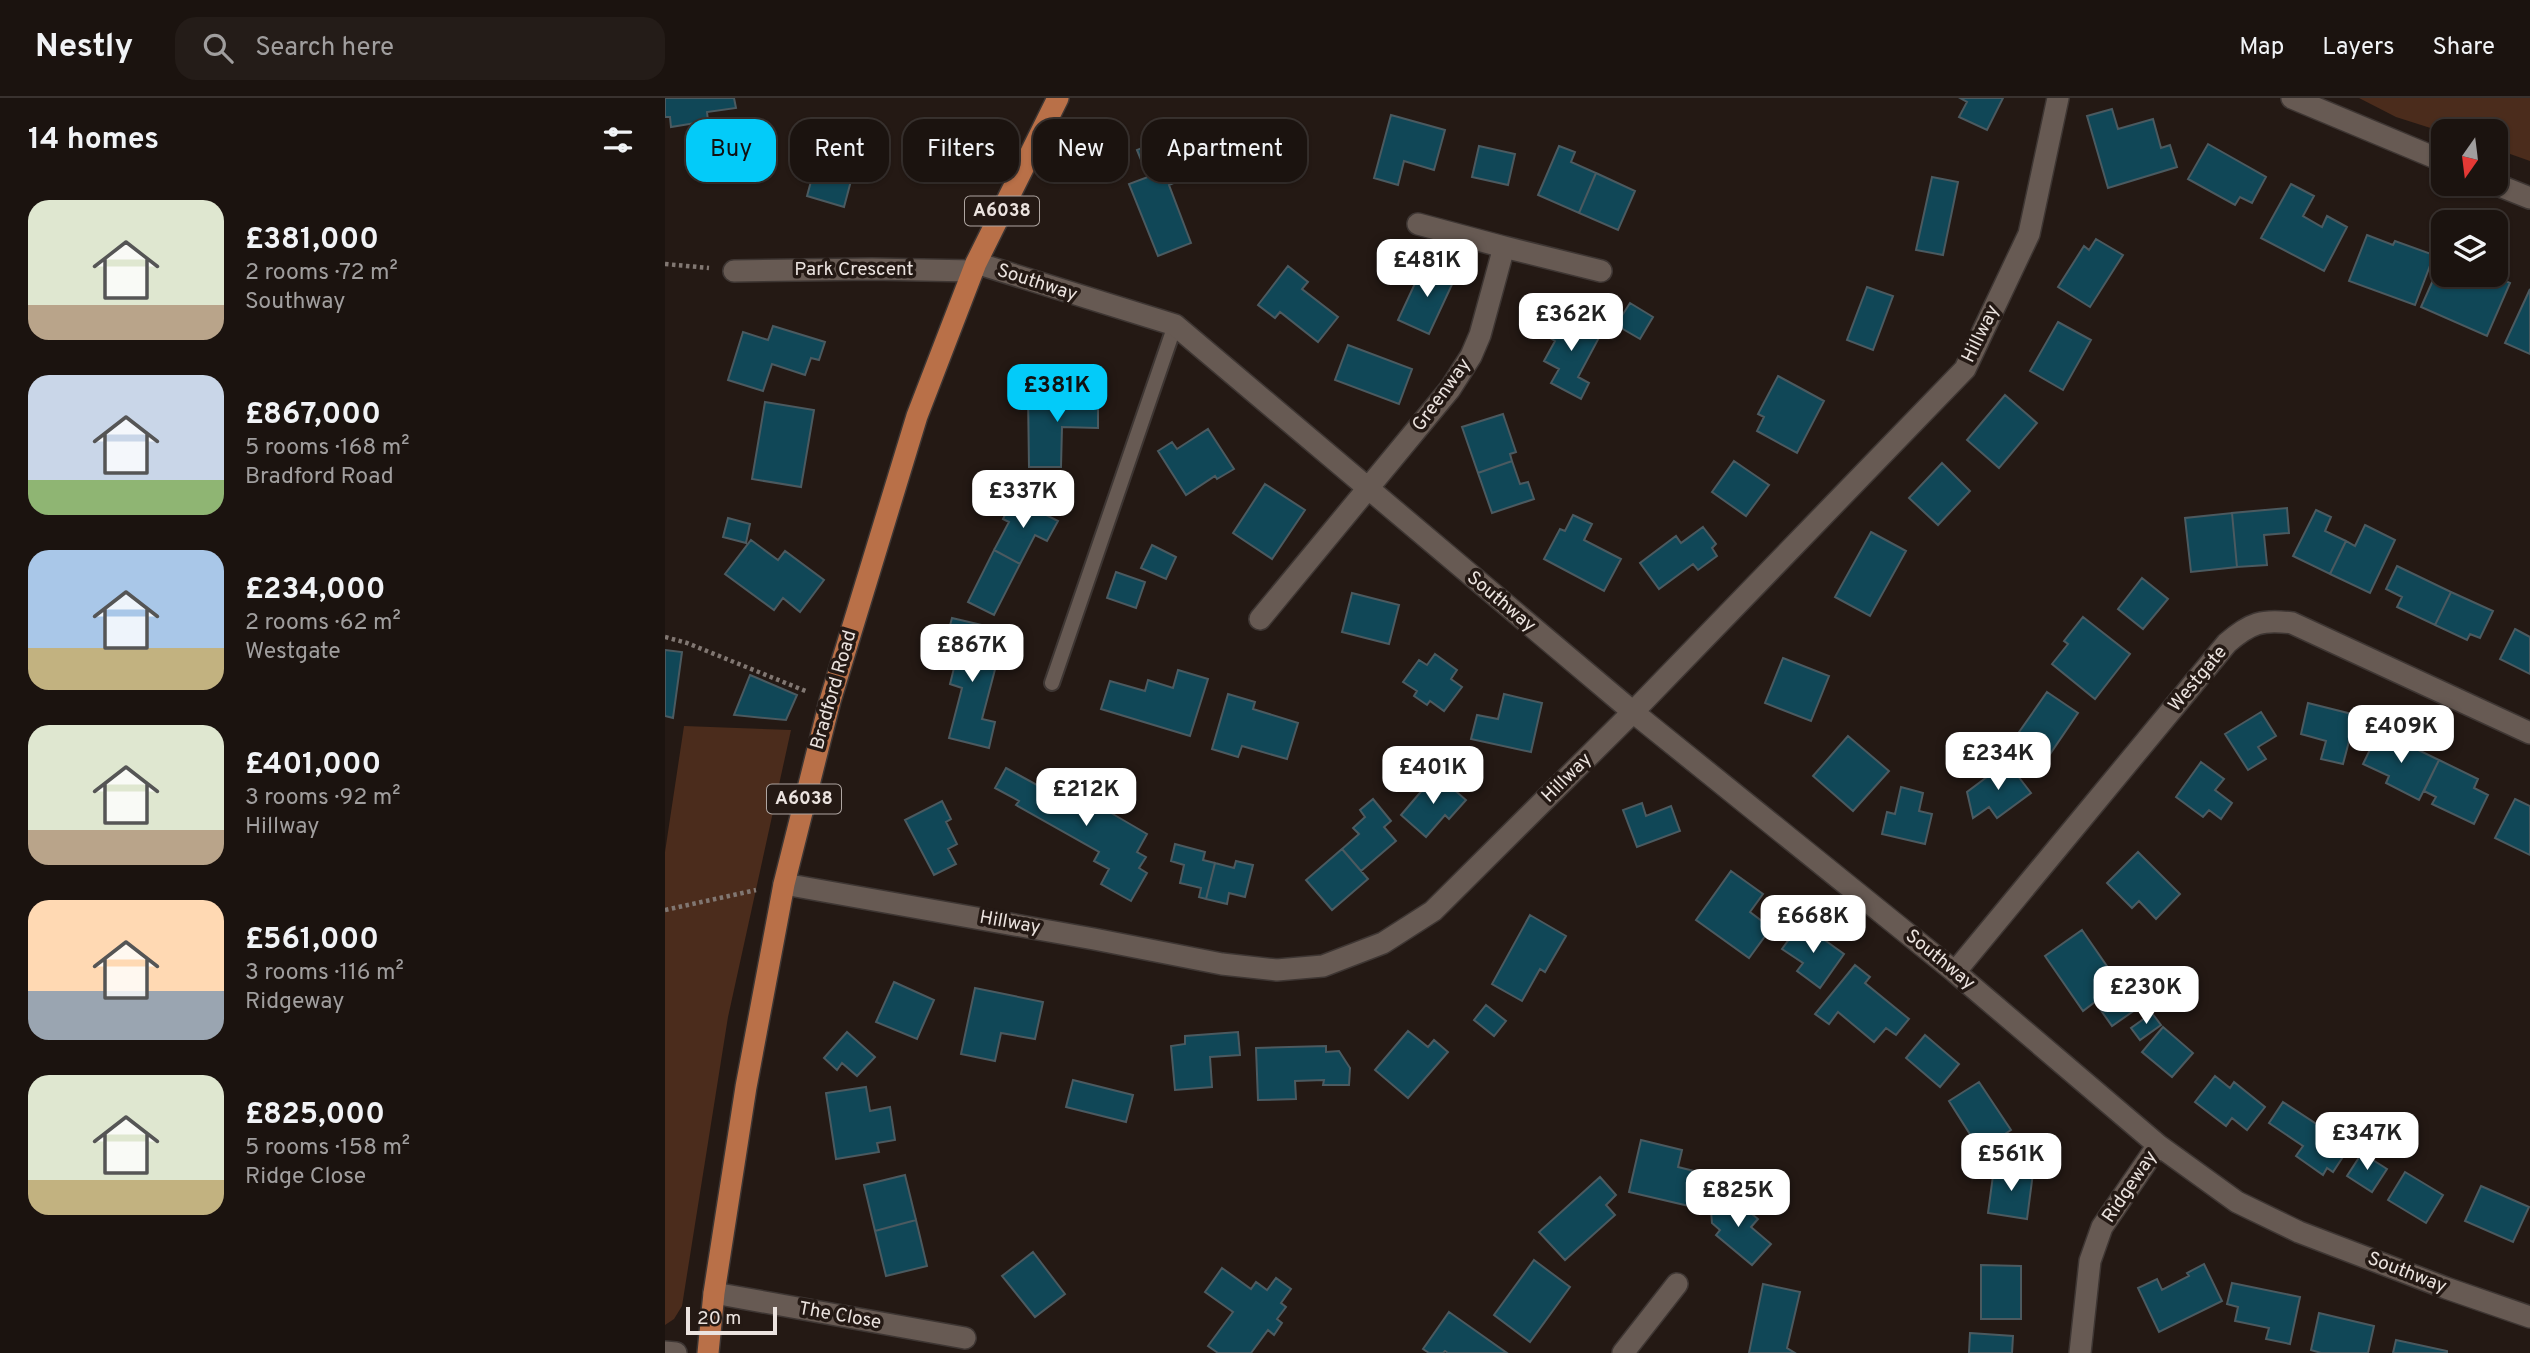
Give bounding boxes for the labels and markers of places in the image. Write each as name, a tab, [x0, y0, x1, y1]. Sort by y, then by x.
pin: £481K	[1378, 240, 1476, 299]
pin: £362K	[1522, 294, 1620, 353]
pin: £381K	[1008, 364, 1106, 424]
pin: £337K	[974, 470, 1072, 530]
pin: £867K	[923, 624, 1021, 684]
pin: £409K	[2352, 706, 2450, 765]
pin: £234K	[1949, 732, 2047, 792]
pin: £401K	[1384, 746, 1482, 806]
pin: £212K	[1037, 768, 1135, 828]
pin: £668K	[1764, 896, 1862, 955]
pin: £230K	[2097, 967, 2195, 1026]
pin: £347K	[2318, 1112, 2416, 1172]
pin: £561K	[1962, 1134, 2060, 1193]
pin: £825K	[1689, 1170, 1787, 1229]

